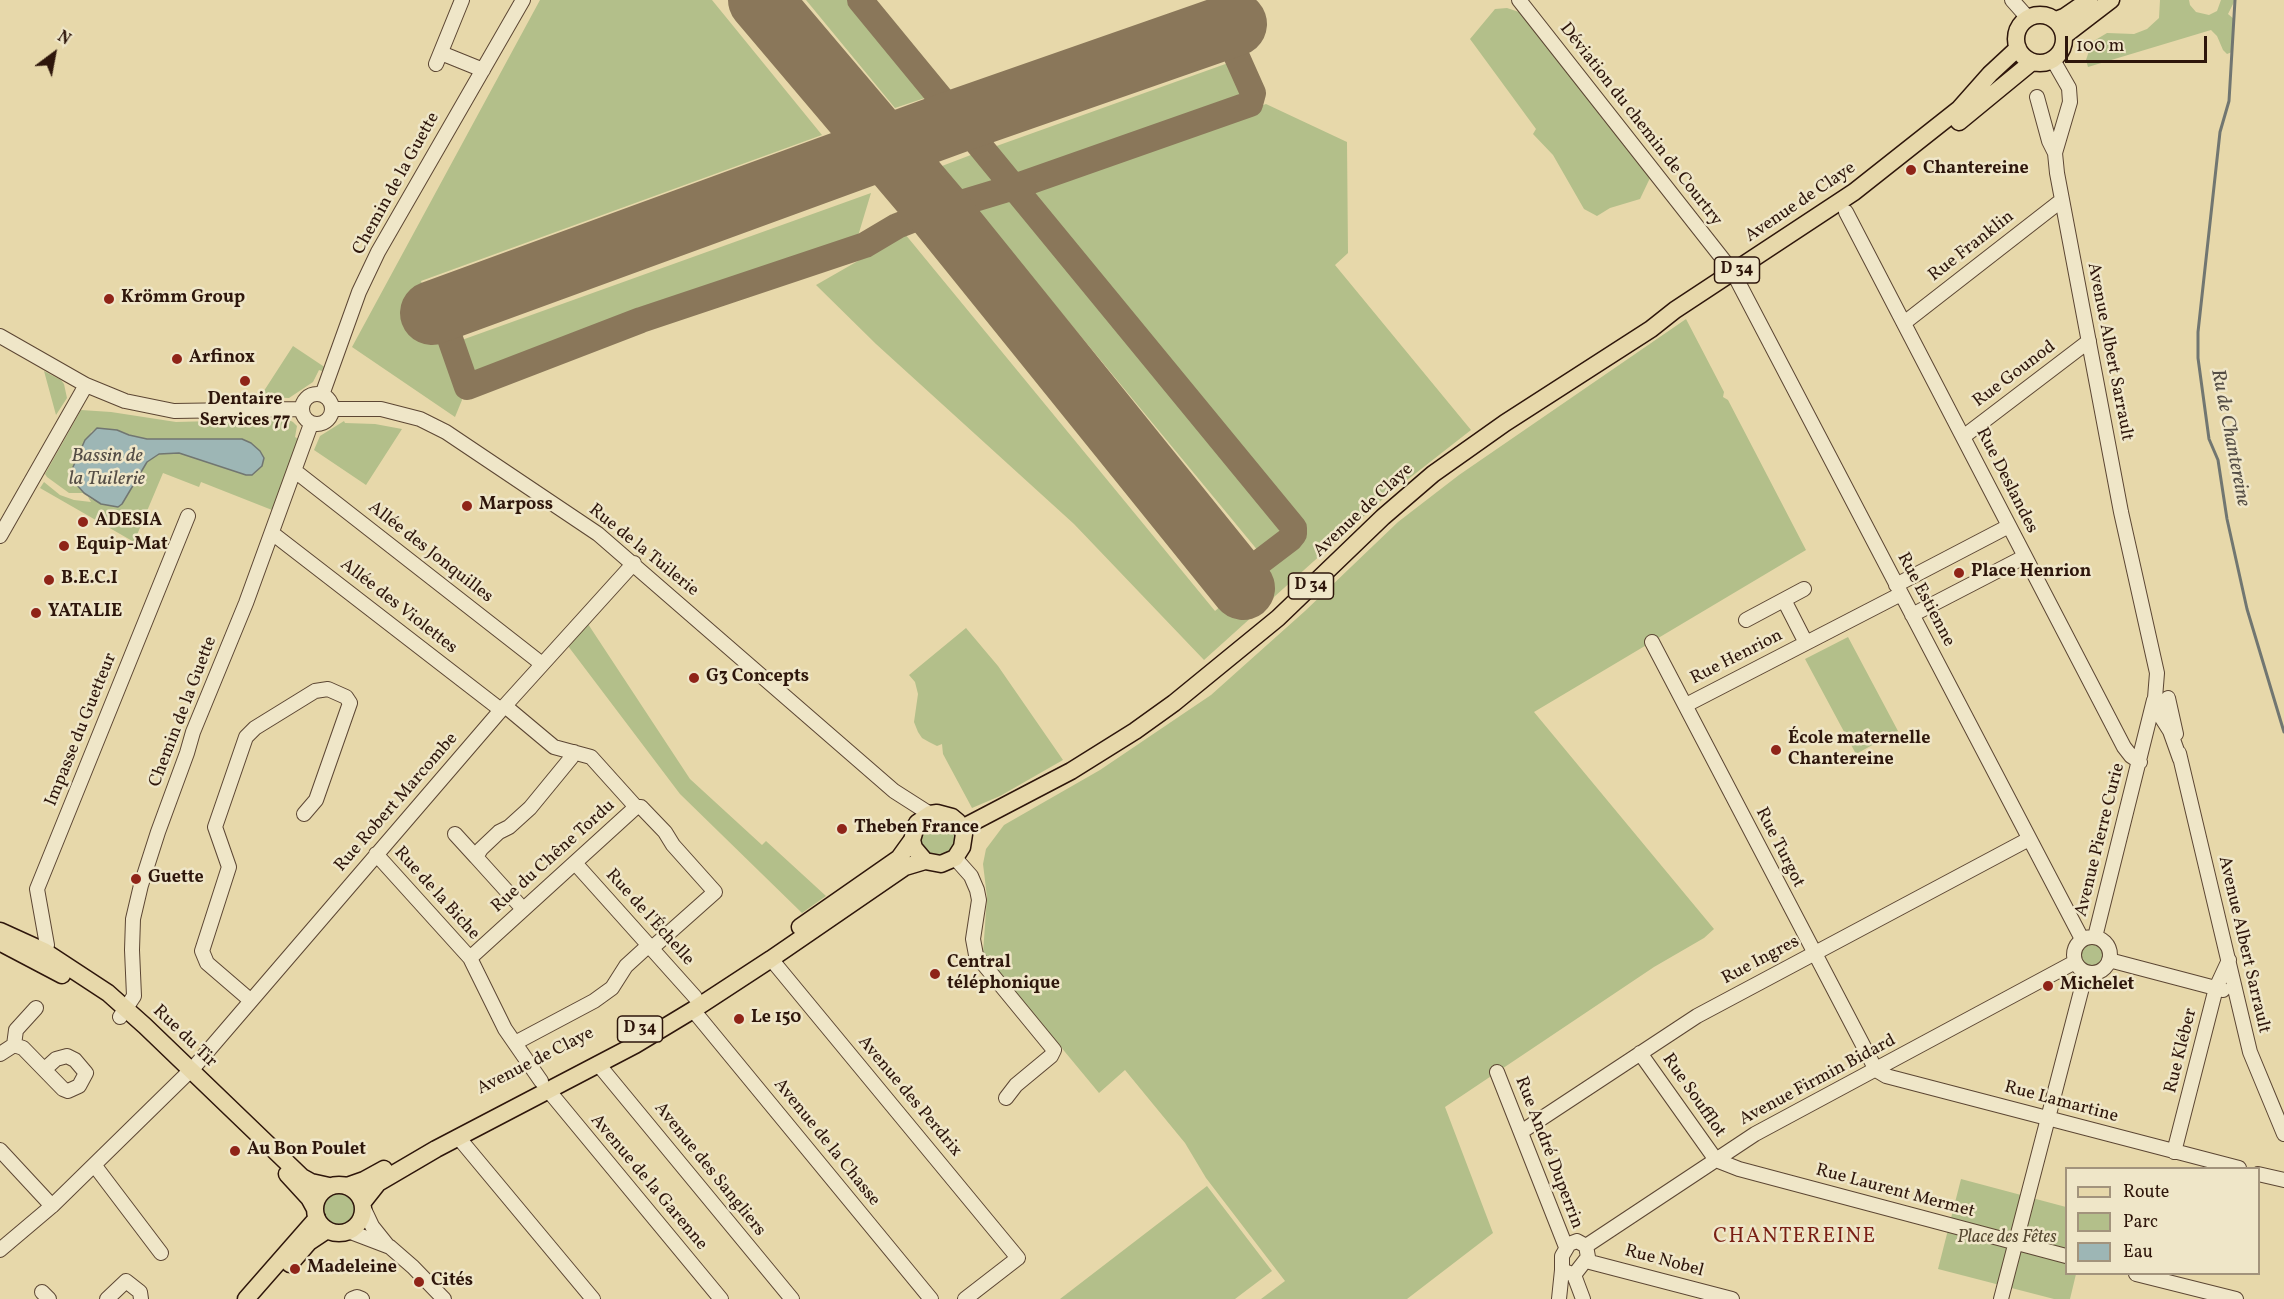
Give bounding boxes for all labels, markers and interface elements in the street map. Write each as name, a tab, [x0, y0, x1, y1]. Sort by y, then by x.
street label: Déviation du chemin de Courtry	[1554, 19, 1726, 231]
north arrow	[24, 24, 84, 84]
scale bar	[2068, 24, 2210, 62]
text: N	[53, 26, 74, 51]
text: 100 m	[2076, 34, 2125, 59]
street label: Chemin de la Guette	[349, 109, 445, 259]
street label: Avenue de Claye	[1742, 158, 1860, 248]
place label: Chantereine	[1923, 159, 2029, 181]
marker: Chantereine	[1904, 163, 1918, 177]
street label: Rue Franklin	[1925, 207, 2019, 287]
road number: D 34	[1714, 257, 1760, 283]
street label: Avenue Albert Sarrault	[2081, 261, 2137, 443]
place label: Krömm Group	[121, 288, 245, 310]
marker: Krömm Group	[102, 292, 116, 306]
street label: Rue Gounod	[1969, 337, 2061, 413]
place label: Arfinox	[189, 348, 255, 370]
marker: Arfinox	[170, 352, 184, 366]
water label: Ru de Chantereine	[2204, 367, 2254, 509]
marker: Dentaire Services 77	[238, 374, 252, 388]
place label: Dentaire Services 77	[200, 390, 290, 432]
street label: Rue Deslandes	[1970, 425, 2042, 537]
water label: Bassin de la Tuilerie	[69, 445, 145, 492]
street label: Avenue de Claye	[1310, 459, 1418, 563]
place label: Marposs	[479, 495, 553, 517]
street label: Allée des Jonquilles	[363, 497, 497, 609]
marker: Marposs	[460, 499, 474, 513]
street label: Rue de la Tuilerie	[584, 500, 702, 602]
place label: ADESIA	[95, 511, 162, 533]
marker: ADESIA	[76, 515, 90, 529]
place label: Equip-Mat	[76, 535, 168, 557]
marker: Equip-Mat	[57, 539, 71, 553]
street label: Rue Estienne	[1891, 549, 1959, 651]
street label: Allée des Violettes	[335, 555, 461, 659]
place label: Place Henrion	[1971, 562, 2091, 584]
marker: Place Henrion	[1952, 566, 1966, 580]
place label: B.E.C.I	[61, 569, 118, 591]
marker: B.E.C.I	[42, 573, 56, 587]
road number: D 34	[1288, 573, 1334, 599]
place label: YATALIE	[48, 602, 122, 624]
marker: YATALIE	[29, 606, 43, 620]
street label: Rue Henrion	[1687, 626, 1787, 690]
street label: Chemin de la Guette	[145, 634, 223, 790]
street label: Impasse du Guetteur	[41, 650, 123, 810]
place label: G3 Concepts	[706, 667, 809, 689]
marker: G3 Concepts	[687, 671, 701, 685]
street label: Rue Robert Marcombe	[331, 729, 463, 877]
place label: École maternelle Chantereine	[1788, 729, 1930, 771]
marker: École maternelle Chantereine	[1769, 743, 1783, 757]
street label: Avenue Pierre Curie	[2071, 761, 2131, 919]
street label: Rue du Chêne Tordu	[488, 796, 620, 918]
street label: Rue Turgot	[1750, 804, 1808, 892]
place label: Theben France	[854, 818, 979, 840]
marker: Theben France	[835, 822, 849, 836]
street label: Rue de la Biche	[388, 843, 484, 945]
street label: Avenue Albert Sarrault	[2212, 854, 2274, 1036]
street label: Rue de l'Échelle	[600, 865, 698, 971]
place label: Guette	[148, 868, 204, 890]
marker: Guette	[129, 872, 143, 886]
street label: Rue Ingres	[1719, 932, 1803, 990]
place label: Central téléphonique	[947, 953, 1060, 996]
marker: Central téléphonique	[928, 967, 942, 981]
place label: Michelet	[2060, 975, 2134, 997]
marker: Michelet	[2041, 979, 2055, 993]
street label: Rue du Tir	[147, 1001, 221, 1073]
street label: Rue Kléber	[2161, 1006, 2203, 1096]
place label: Le 150	[751, 1008, 801, 1030]
marker: Le 150	[732, 1012, 746, 1026]
road number: D 34	[618, 1016, 662, 1042]
street label: Avenue de Claye	[474, 1023, 598, 1101]
street label: Avenue Firmin Bidard	[1736, 1031, 1900, 1131]
street label: Avenue des Perdrix	[852, 1032, 966, 1162]
street label: Rue Soufflot	[1656, 1050, 1730, 1142]
street label: Rue André Duperrin	[1509, 1074, 1587, 1232]
street label: Avenue de la Chasse	[768, 1075, 884, 1211]
street label: Rue Lamartine	[2002, 1077, 2120, 1129]
street label: Avenue des Sangliers	[648, 1099, 770, 1241]
street label: Avenue de la Garenne	[585, 1111, 711, 1255]
place label: Au Bon Poulet	[247, 1140, 366, 1162]
marker: Au Bon Poulet	[228, 1144, 242, 1158]
street label: Rue Laurent Mermet	[1813, 1160, 1977, 1224]
legend	[2065, 1167, 2260, 1275]
text: Route	[2123, 1180, 2169, 1205]
text: Parc	[2123, 1210, 2158, 1235]
district label: CHANTEREINE	[1713, 1225, 1877, 1251]
park label: Place des Fêtes	[1957, 1228, 2057, 1250]
text: Eau	[2123, 1240, 2153, 1265]
street label: Rue Nobel	[1622, 1241, 1706, 1283]
place label: Madeleine	[307, 1258, 397, 1280]
marker: Madeleine	[288, 1262, 302, 1276]
place label: Cités	[431, 1271, 473, 1293]
marker: Cités	[412, 1275, 426, 1289]

